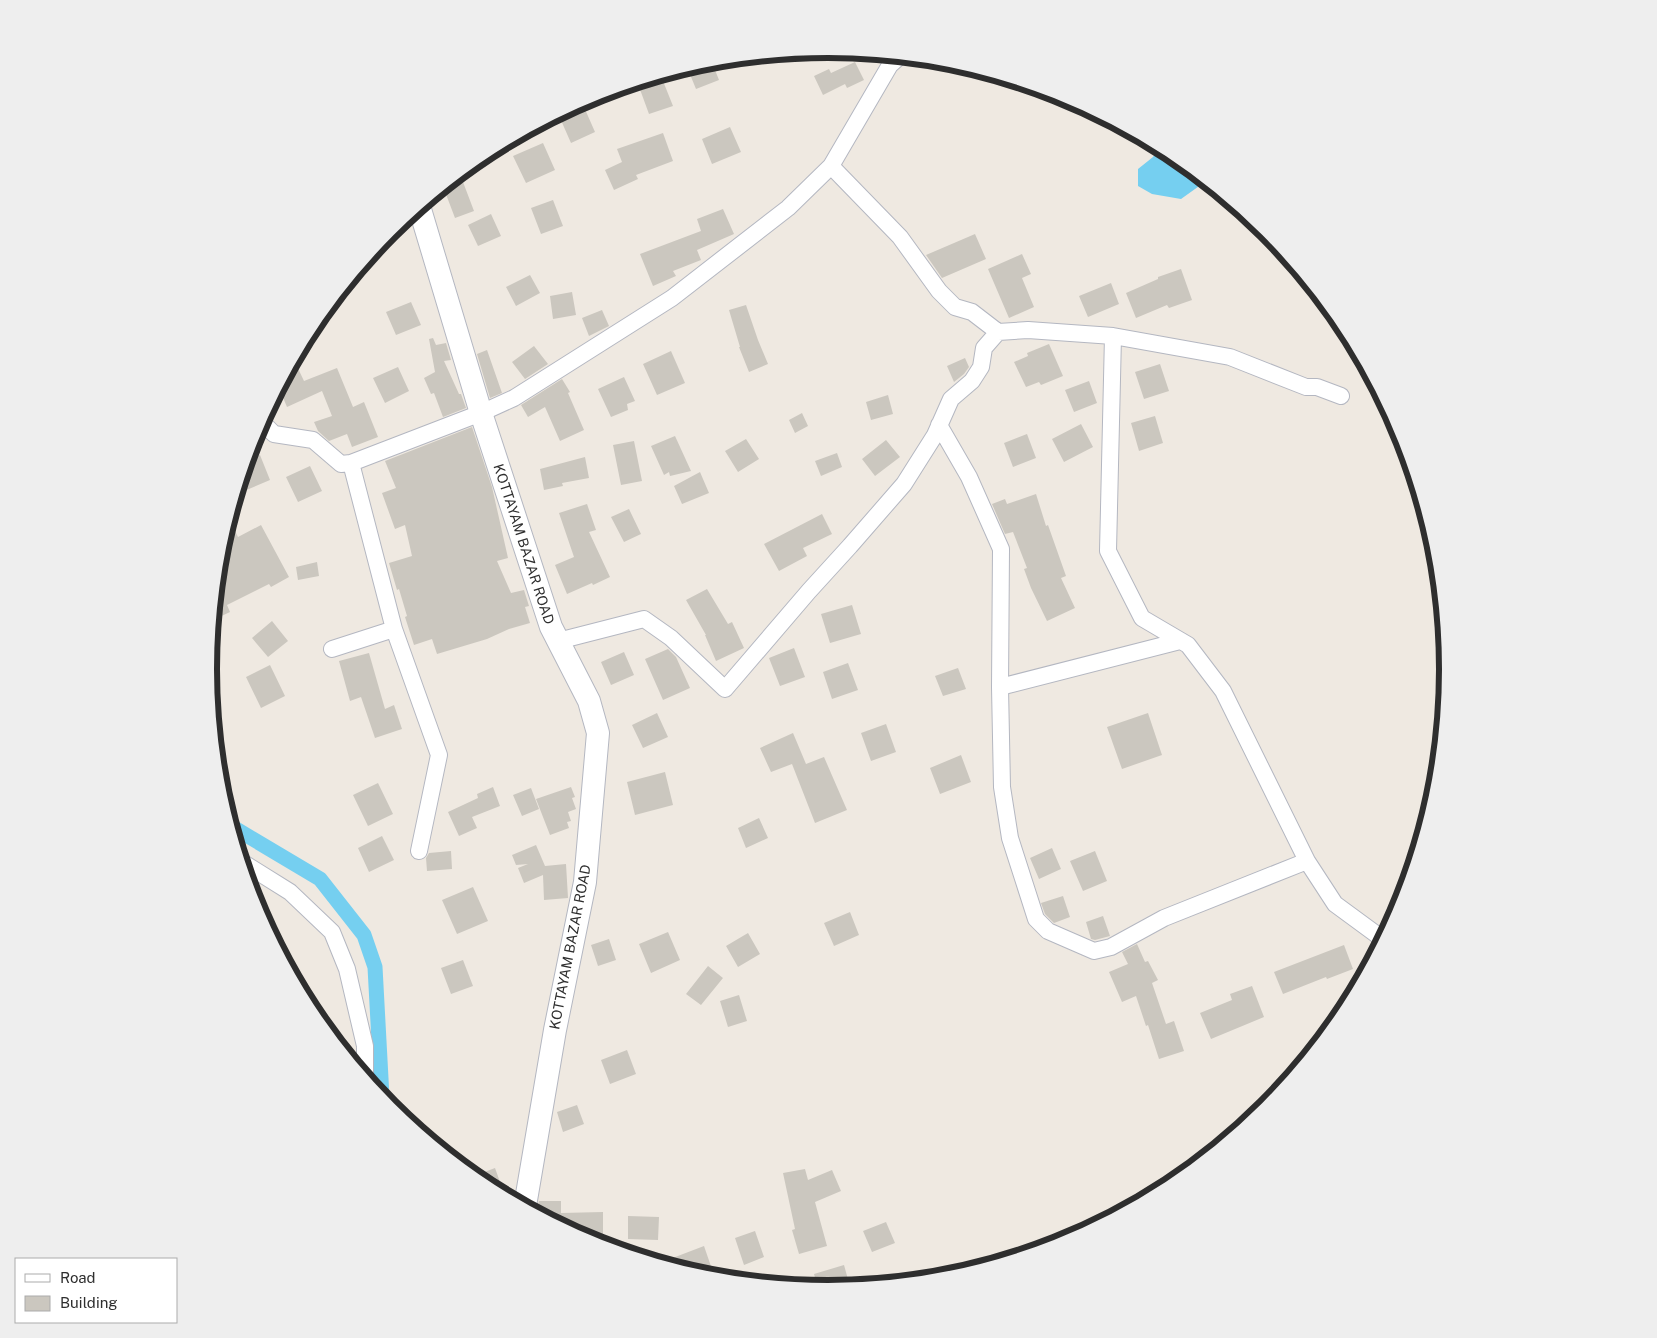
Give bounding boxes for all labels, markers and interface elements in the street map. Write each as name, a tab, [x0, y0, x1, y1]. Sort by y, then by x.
street label: KOTTAYAM BAZAR ROAD	[490, 462, 558, 626]
street label: KOTTAYAM BAZAR ROAD	[546, 863, 594, 1031]
legend	[15, 1258, 178, 1323]
text: Road	[60, 1269, 96, 1286]
text: Building	[60, 1294, 118, 1311]

